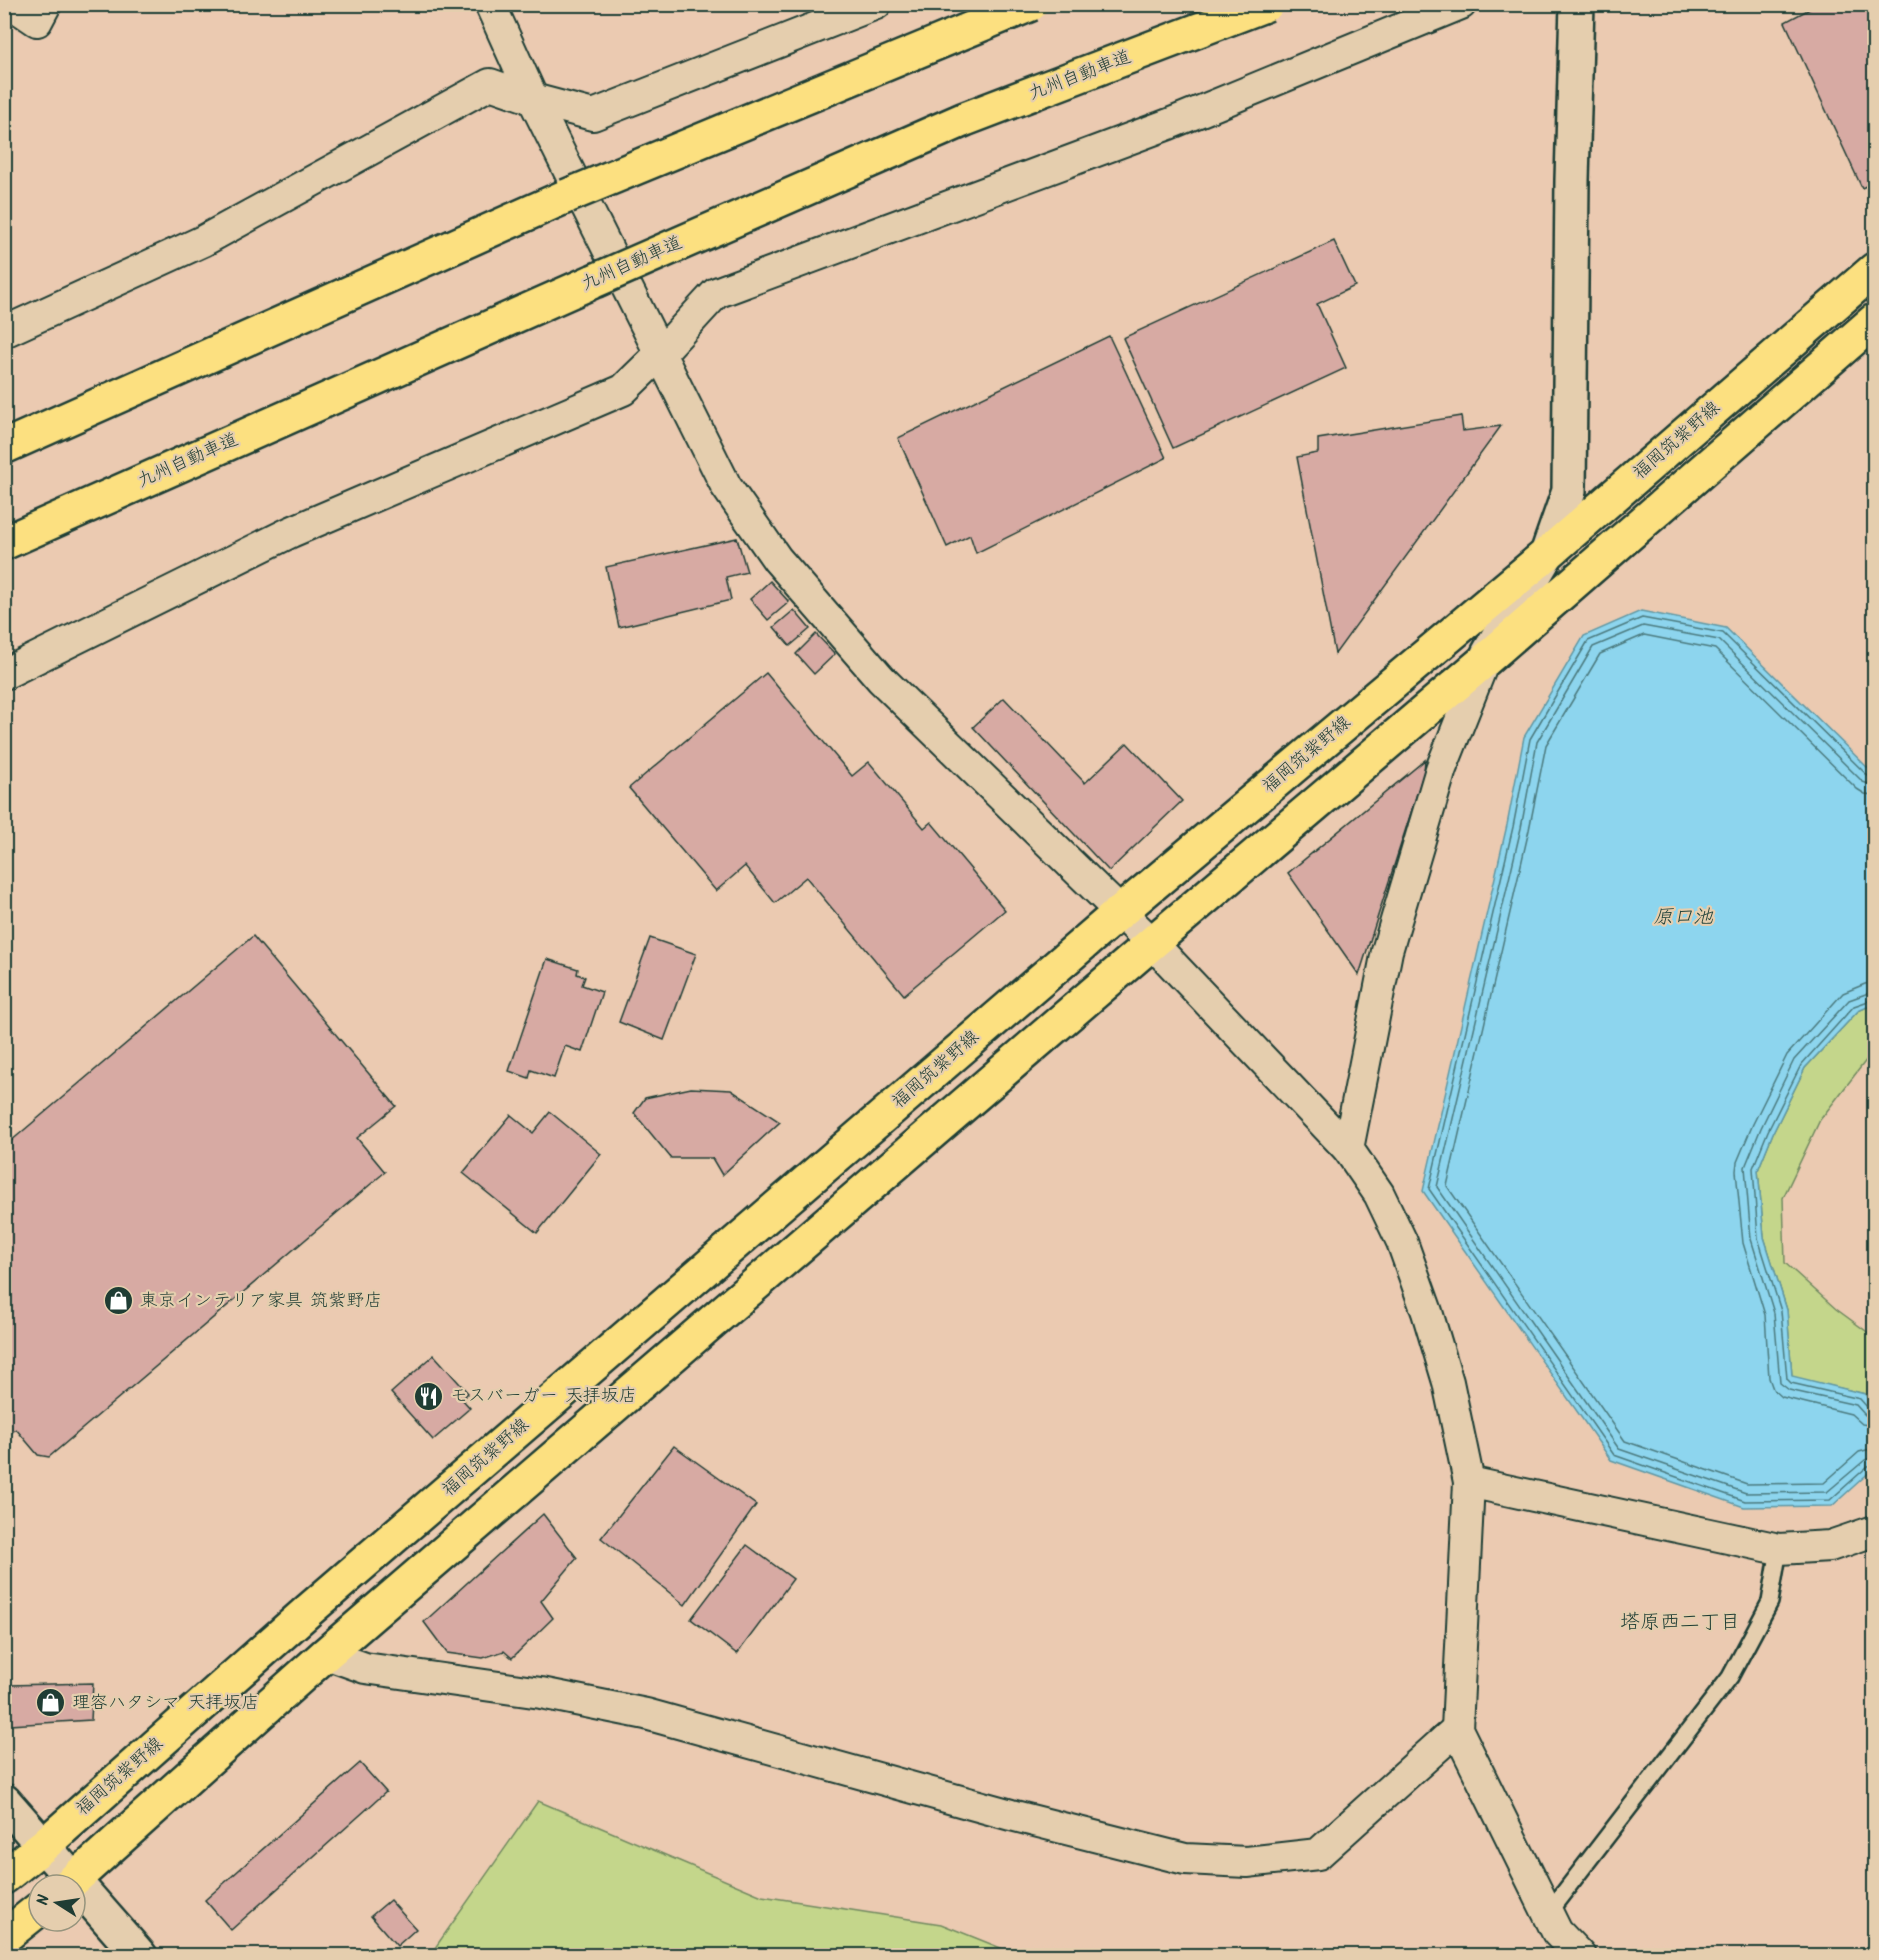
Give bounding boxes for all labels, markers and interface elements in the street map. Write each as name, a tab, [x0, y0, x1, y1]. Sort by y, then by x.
street label: 九州自動車道	[1024, 43, 1136, 109]
street label: 九州自動車道	[577, 229, 687, 299]
street label: 福岡筑紫野線	[1627, 395, 1727, 487]
street label: 九州自動車道	[133, 426, 243, 496]
street label: 福岡筑紫野線	[1256, 709, 1358, 801]
water label: 原口池	[1653, 902, 1714, 934]
street label: 福岡筑紫野線	[886, 1024, 986, 1116]
shop icon: 東京インテリア家具 筑紫野店	[103, 1285, 135, 1317]
place label: 東京インテリア家具 筑紫野店	[140, 1287, 382, 1316]
restaurant icon: モスバーガー 天拝坂店	[413, 1380, 445, 1412]
place label: モスバーガー 天拝坂店	[450, 1382, 637, 1411]
street label: 福岡筑紫野線	[436, 1412, 536, 1504]
district label: 塔原西二丁目	[1620, 1607, 1740, 1639]
shop icon: 理容ハタシマ 天拝坂店	[35, 1687, 67, 1719]
place label: 理容ハタシマ 天拝坂店	[72, 1689, 259, 1718]
street label: 福岡筑紫野線	[70, 1731, 170, 1823]
north arrow	[27, 1873, 87, 1933]
text: N	[31, 1893, 57, 1908]

